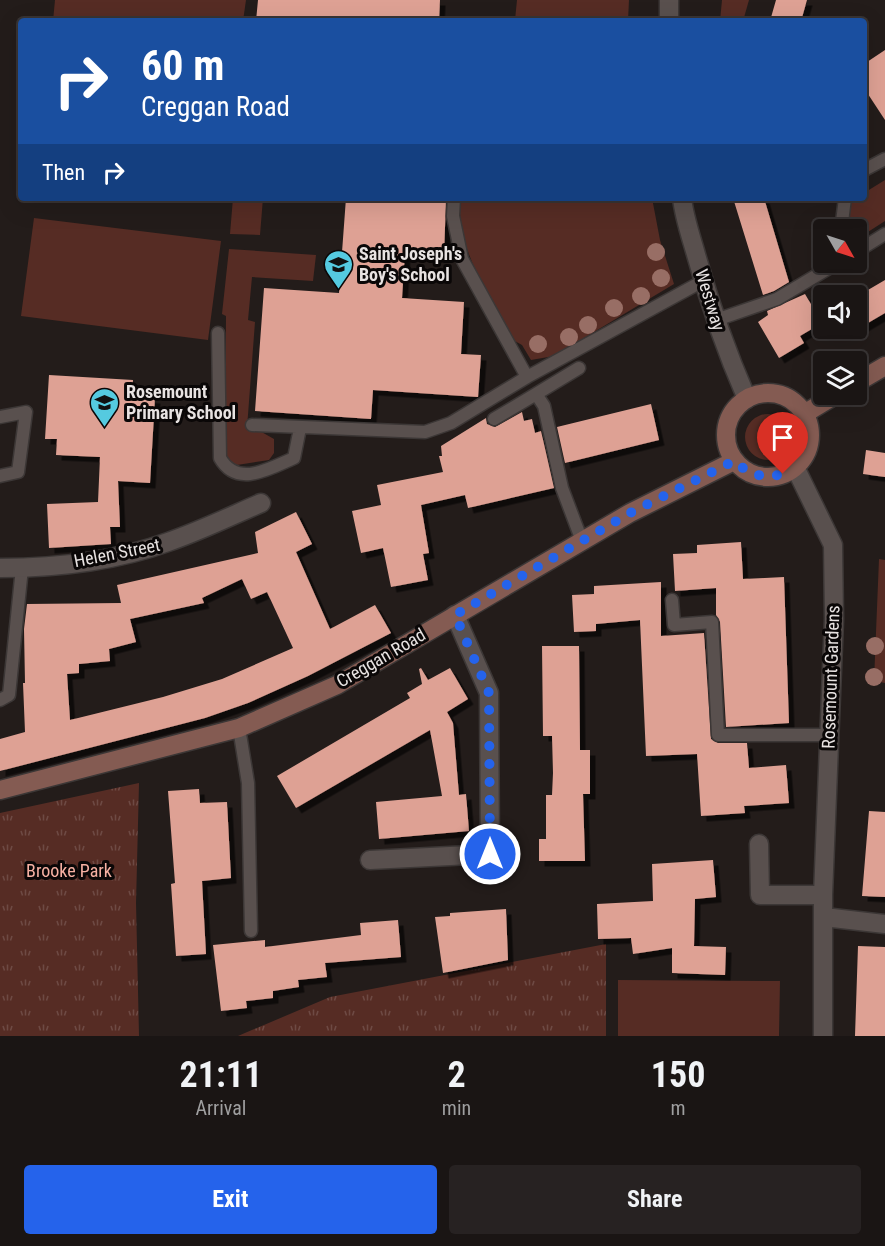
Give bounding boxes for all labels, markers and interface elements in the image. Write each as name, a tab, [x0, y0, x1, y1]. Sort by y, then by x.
text: 60 m	[141, 41, 224, 90]
icon: right	[42, 42, 120, 120]
text: Creggan Road	[141, 91, 290, 123]
icon: right	[97, 156, 130, 189]
text: Then	[42, 160, 85, 185]
north arrow	[813, 219, 867, 273]
map controls	[813, 219, 867, 405]
place label: Saint Joseph's Boy's School	[359, 243, 462, 285]
school or university icon: Saint Joseph's Boy's School	[322, 248, 354, 290]
street label: Westway	[691, 267, 730, 334]
button: sound	[813, 285, 867, 339]
button: layers	[813, 351, 867, 405]
place label: Rosemount Primary School	[126, 381, 236, 423]
school or university icon: Rosemount Primary School	[89, 386, 121, 428]
pin	[757, 412, 808, 474]
icon: arrive	[766, 421, 799, 454]
street label: Helen Street	[72, 534, 162, 571]
street label: Rosemount Gardens	[818, 605, 843, 749]
street label: Creggan Road	[332, 624, 429, 691]
position arrow	[458, 822, 522, 886]
park label: Brooke Park	[26, 860, 112, 881]
text: 21:11	[180, 1054, 262, 1096]
text: 2	[447, 1054, 466, 1096]
text: 150	[651, 1054, 705, 1096]
text: Arrival	[195, 1096, 246, 1120]
text: min	[442, 1096, 471, 1120]
text: m	[671, 1096, 686, 1120]
button: Exit	[24, 1165, 437, 1234]
button: Share	[449, 1165, 861, 1234]

